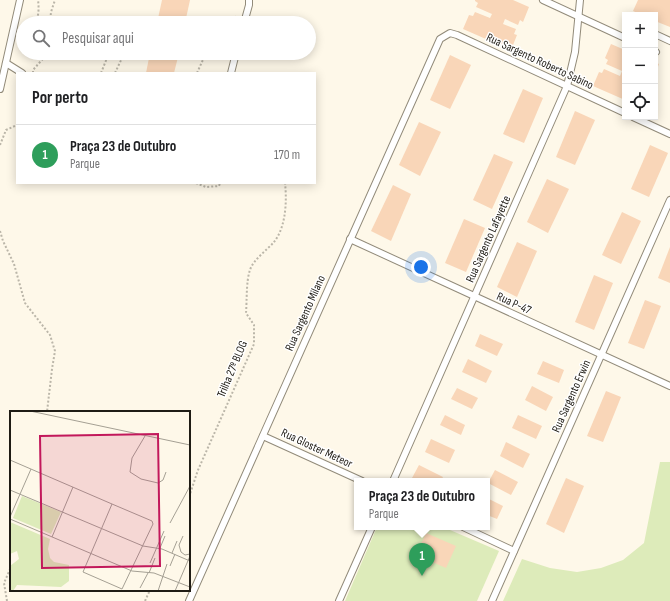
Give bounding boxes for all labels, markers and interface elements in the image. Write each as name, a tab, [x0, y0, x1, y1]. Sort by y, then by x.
map controls	[622, 12, 658, 120]
button: +	[622, 12, 658, 48]
search box	[16, 16, 316, 60]
icon: search	[30, 27, 52, 49]
text: Pesquisar aqui	[62, 29, 134, 48]
street label: Rua Sargento Roberto Sabino	[484, 30, 596, 93]
button: −	[622, 48, 658, 84]
button: locate	[622, 84, 658, 120]
text: Por perto	[32, 88, 88, 108]
text: Praça 23 de Outubro	[70, 137, 176, 156]
text: 1	[42, 147, 48, 163]
text: 170 m	[274, 147, 300, 163]
text: Parque	[70, 156, 100, 172]
street label: Rua Sargento Lafayette	[463, 193, 514, 285]
your location	[411, 257, 431, 277]
street label: Rua Sargento Milano	[282, 273, 329, 353]
street label: Rua P-47	[494, 289, 534, 318]
street label: Trilha 27º BLOG	[214, 338, 251, 400]
street label: Rua Sargento Erwin	[549, 358, 594, 435]
inset map	[10, 411, 190, 591]
street label: Rua Gloster Meteor	[279, 425, 355, 472]
popup	[354, 478, 490, 530]
text: Praça 23 de Outubro	[369, 487, 475, 506]
text: Parque	[369, 506, 399, 522]
pin: 1	[409, 543, 435, 576]

